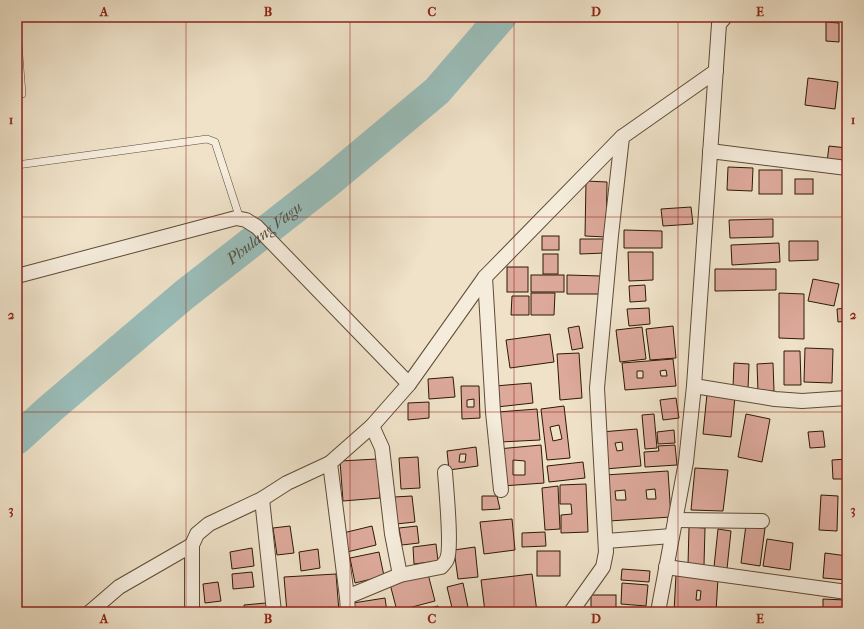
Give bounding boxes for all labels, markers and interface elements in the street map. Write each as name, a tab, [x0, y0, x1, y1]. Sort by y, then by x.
text: A	[99, 4, 109, 19]
text: B	[264, 4, 273, 19]
text: C	[428, 4, 437, 19]
text: D	[591, 4, 601, 19]
text: E	[756, 4, 764, 19]
text: 1	[9, 112, 14, 127]
text: 1	[851, 112, 856, 127]
water label: Phulang Vagu	[221, 197, 306, 269]
text: 2	[8, 307, 15, 322]
text: 2	[850, 307, 857, 322]
text: 3	[8, 502, 14, 518]
text: 3	[850, 502, 856, 518]
text: A	[99, 611, 109, 626]
text: B	[264, 611, 273, 626]
text: C	[428, 611, 437, 626]
text: D	[591, 611, 601, 626]
text: E	[756, 611, 764, 626]

